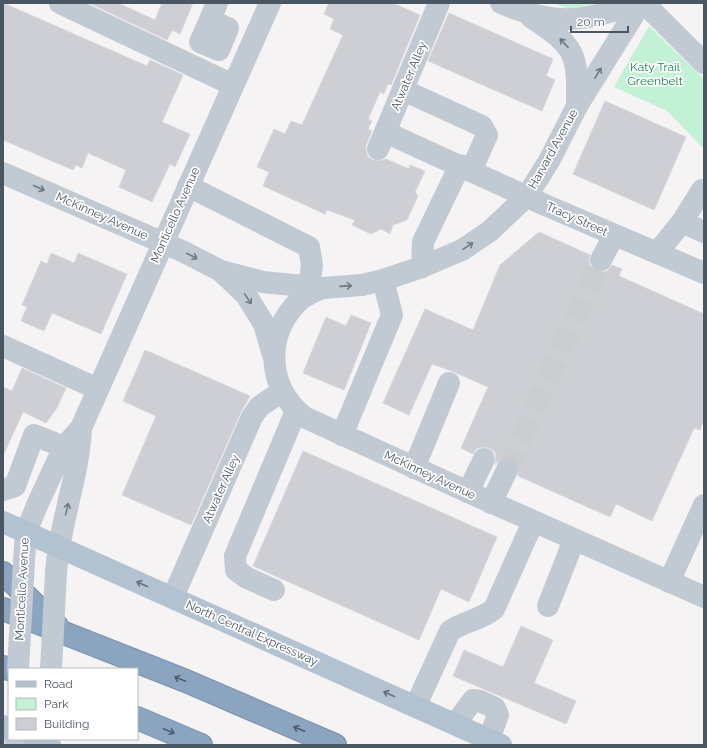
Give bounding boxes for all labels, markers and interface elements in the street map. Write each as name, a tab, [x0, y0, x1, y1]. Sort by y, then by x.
scale bar	[571, 8, 628, 34]
text: 20 m	[577, 15, 605, 29]
one-way arrow	[559, 38, 568, 48]
street label: Atwater Alley	[388, 39, 430, 113]
park label: Katy Trail Greenbelt	[627, 60, 683, 88]
one-way arrow	[594, 68, 602, 79]
street label: Harvard Avenue	[525, 107, 581, 191]
street label: Monticello Avenue	[148, 165, 202, 265]
one-way arrow	[32, 185, 44, 193]
street label: McKinney Avenue	[54, 189, 150, 243]
street label: Tracy Street	[544, 199, 610, 239]
one-way arrow	[462, 242, 473, 250]
one-way arrow	[186, 253, 198, 260]
one-way arrow	[339, 283, 352, 290]
one-way arrow	[244, 293, 252, 304]
street label: McKinney Avenue	[382, 448, 478, 502]
street label: Atwater Alley	[200, 452, 243, 525]
one-way arrow	[64, 502, 71, 515]
street label: Monticello Avenue	[12, 537, 32, 641]
one-way arrow	[137, 580, 149, 587]
street label: North Central Expressway	[184, 597, 321, 669]
legend	[8, 668, 138, 740]
one-way arrow	[174, 674, 186, 682]
text: Road	[44, 677, 73, 691]
one-way arrow	[384, 689, 396, 697]
text: Park	[44, 697, 69, 711]
text: Building	[44, 717, 90, 731]
one-way arrow	[294, 725, 306, 732]
one-way arrow	[162, 728, 174, 736]

